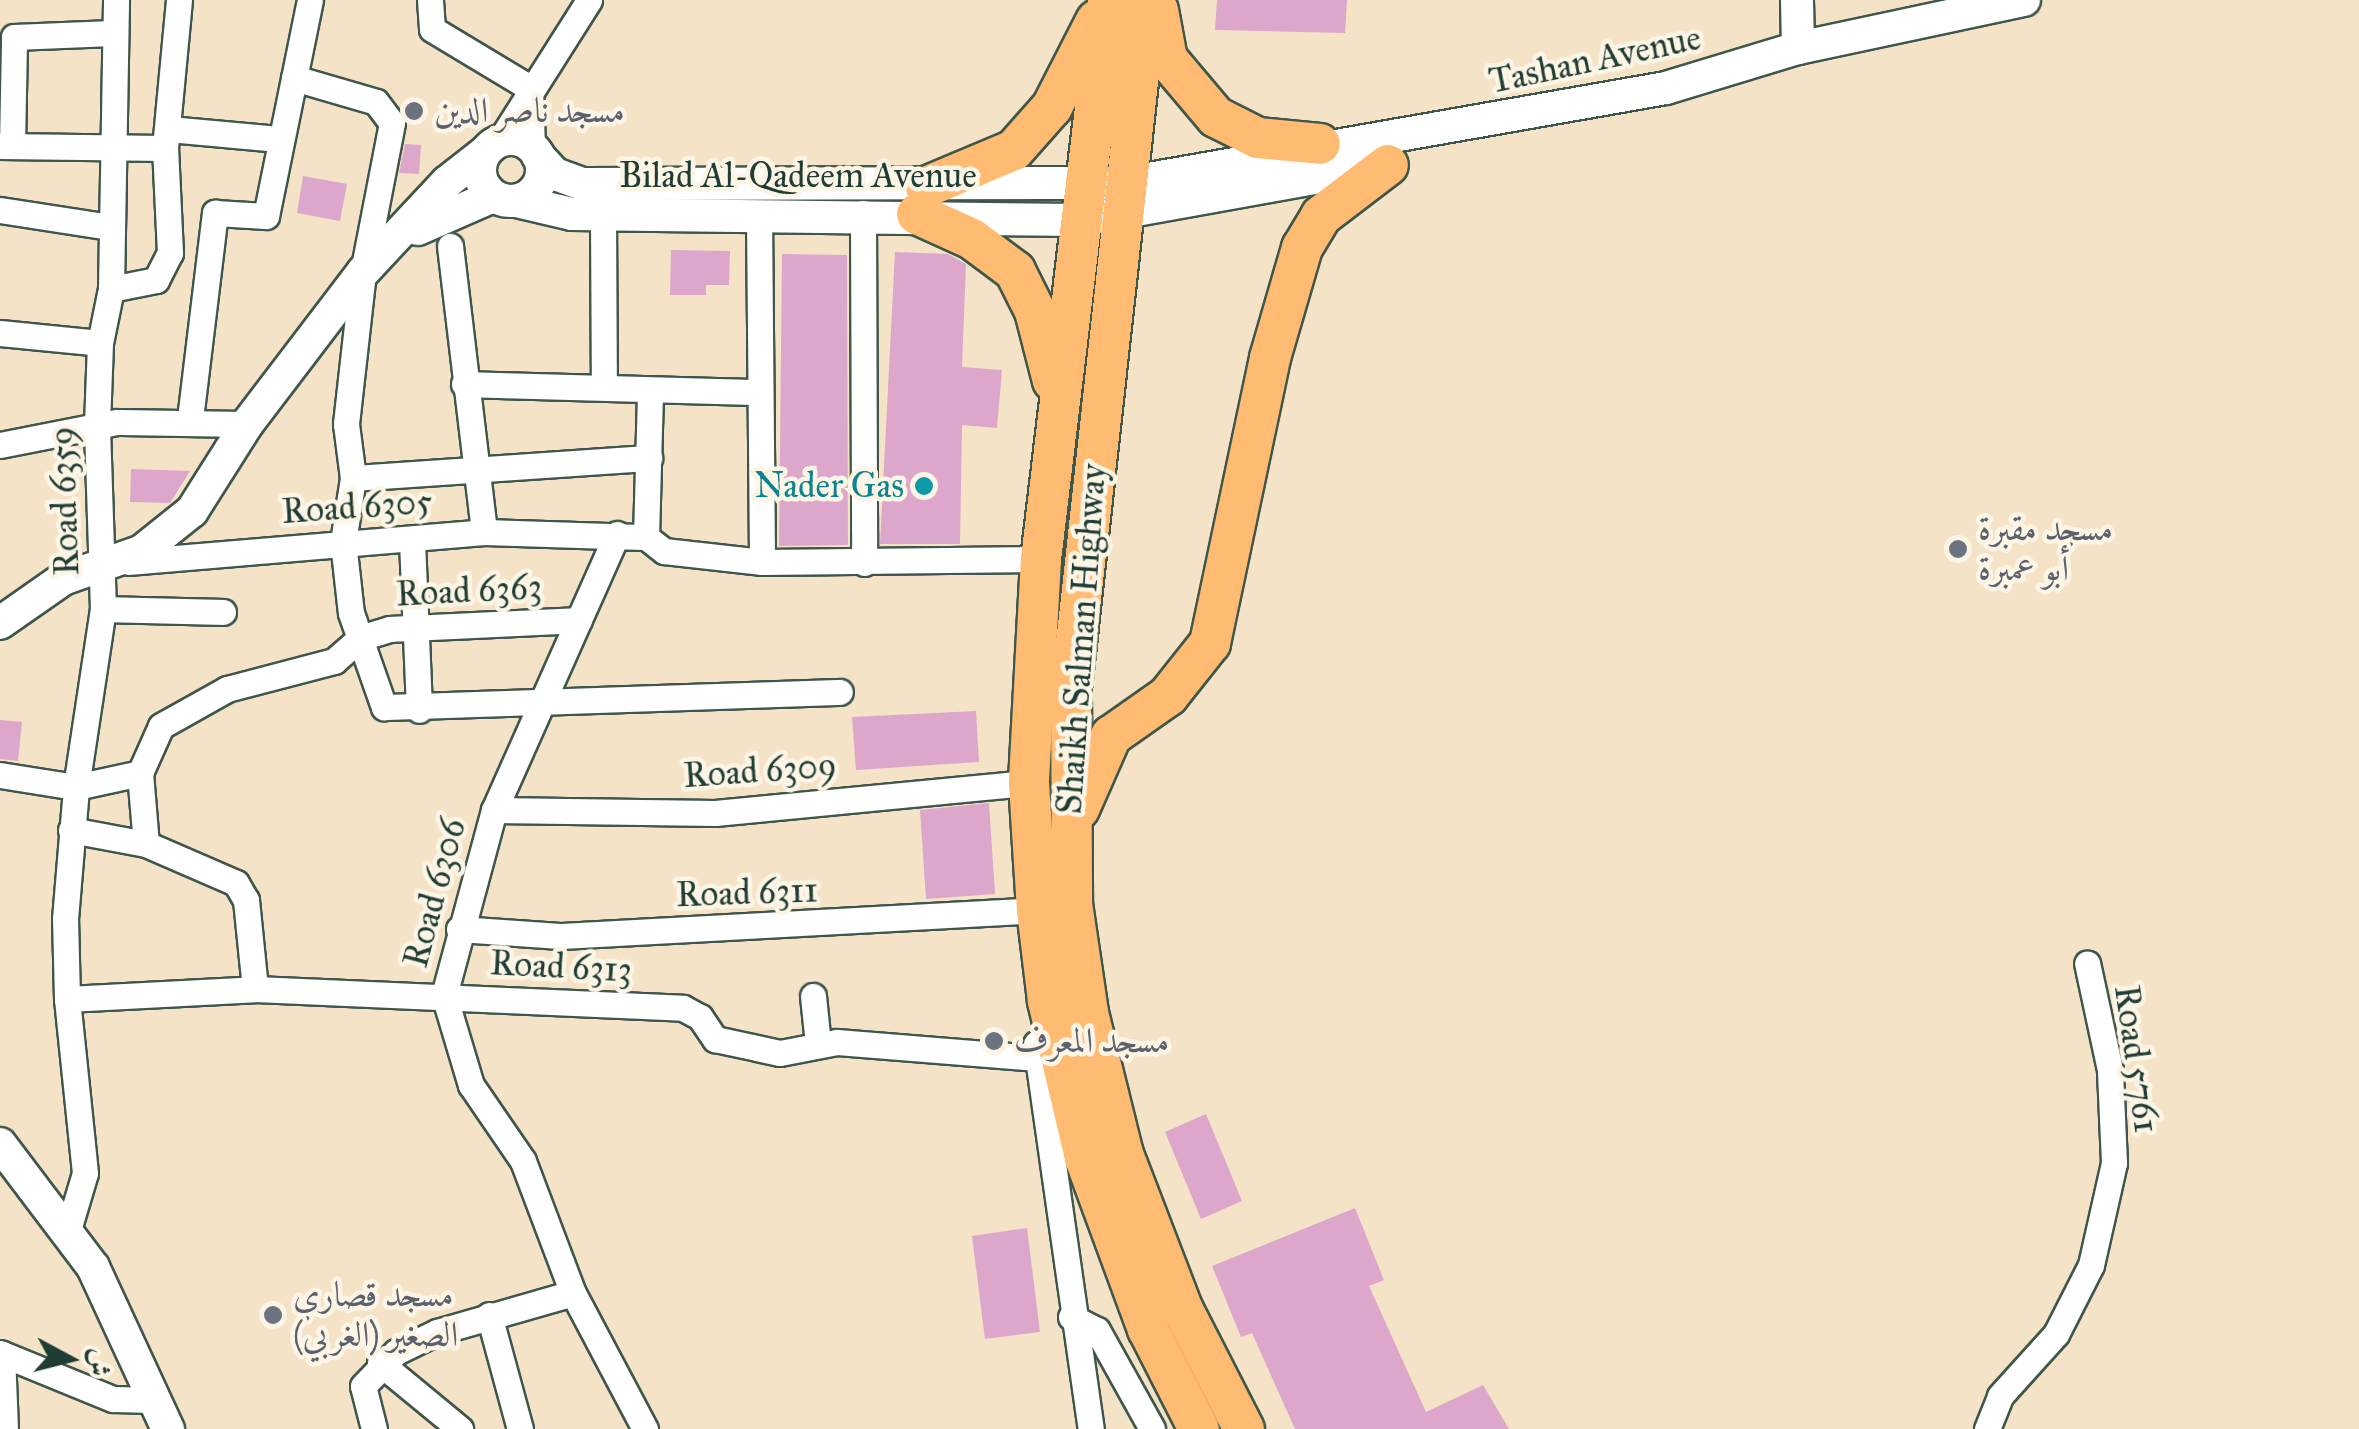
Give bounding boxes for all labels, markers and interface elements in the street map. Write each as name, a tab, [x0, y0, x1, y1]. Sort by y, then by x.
street label: Tashan Avenue	[1485, 17, 1705, 103]
place label: مسجد ناصر الدين	[434, 90, 625, 132]
marker: مسجد ناصر الدين	[403, 100, 425, 122]
street label: Bilad Al-Qadeem Avenue	[619, 155, 977, 197]
street label: Road 6359	[41, 426, 89, 576]
street label: Shaikh Salman Highway	[1049, 462, 1115, 816]
place label: Nader Gas	[754, 465, 904, 507]
marker: Nader Gas	[913, 475, 935, 497]
street label: Road 6305	[280, 481, 434, 533]
place label: مسجد مقبرة أبو عمبرة	[1978, 508, 2113, 590]
marker: مسجد مقبرة أبو عمبرة	[1947, 538, 1969, 560]
street label: Road 6363	[395, 566, 543, 616]
street label: Road 6309	[682, 745, 838, 797]
street label: Road 6306	[395, 814, 475, 972]
street label: Road 6311	[675, 870, 819, 916]
street label: Road 6313	[489, 942, 633, 992]
street label: Road 5761	[2105, 983, 2167, 1135]
place label: مسجد المعرف	[1014, 1020, 1169, 1062]
marker: مسجد المعرف	[983, 1030, 1005, 1052]
place label: مسجد قصاري الصغير (الغربي)	[293, 1274, 458, 1356]
marker: مسجد قصاري الصغير (الغربي)	[262, 1304, 284, 1326]
north arrow	[20, 1309, 120, 1409]
text: ش	[81, 1347, 119, 1379]

